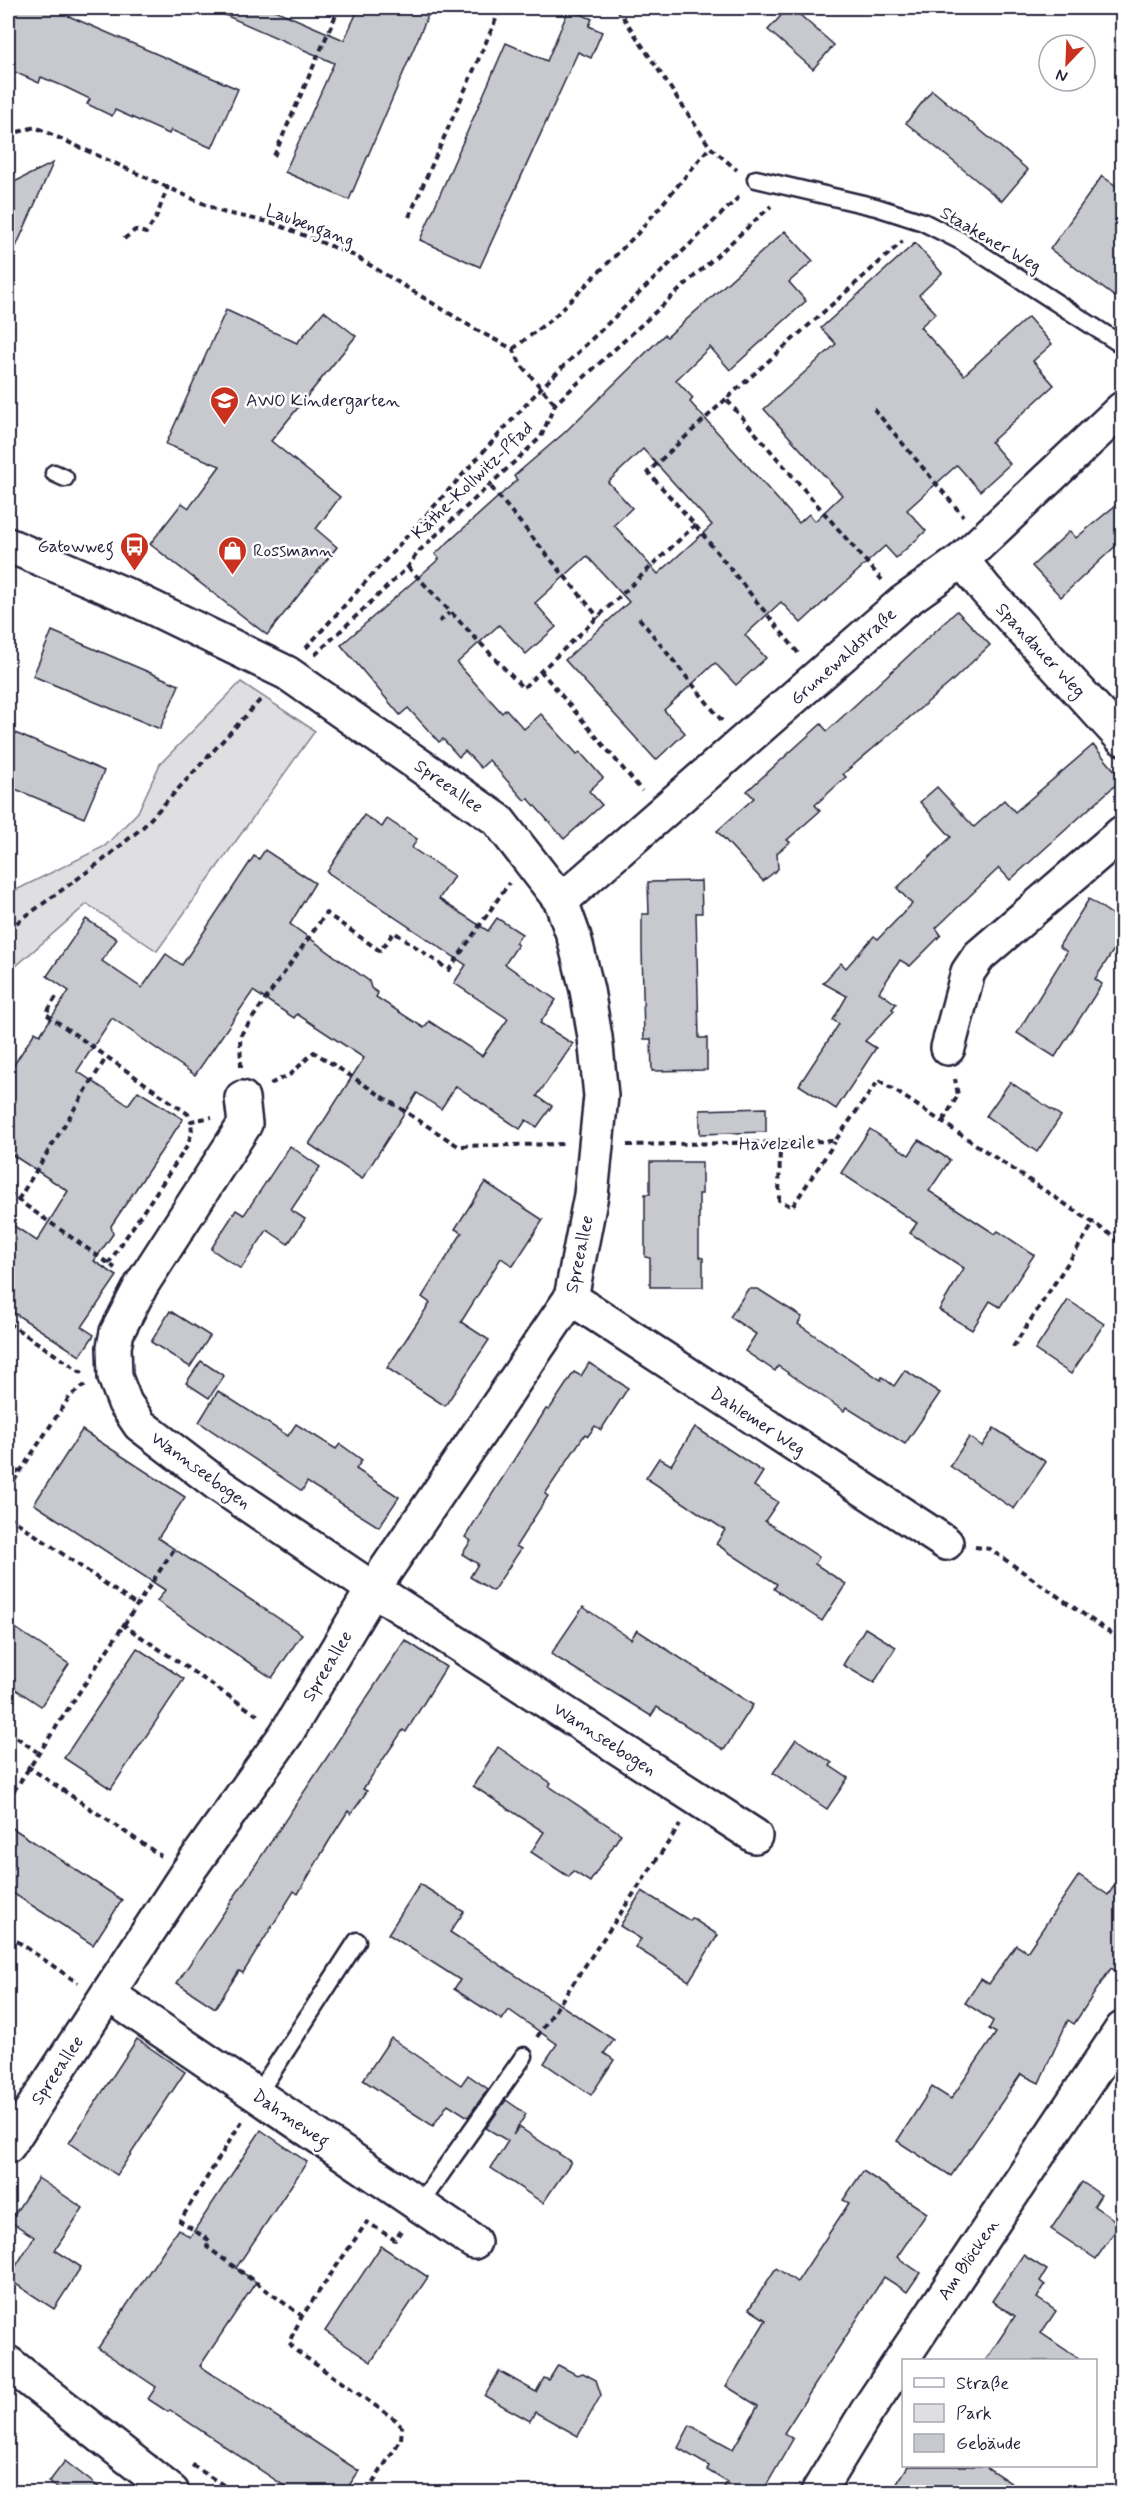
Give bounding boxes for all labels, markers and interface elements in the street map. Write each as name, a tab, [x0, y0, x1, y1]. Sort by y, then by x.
north arrow	[1037, 33, 1097, 93]
text: N	[1053, 64, 1071, 87]
street label: Laubengang	[261, 199, 357, 255]
street label: Staakener Weg	[936, 201, 1045, 279]
school or university icon: AWO Kindergarten	[209, 384, 241, 426]
place label: AWO Kindergarten	[246, 389, 400, 414]
street label: Käthe-Kollwitz-Pfad	[407, 416, 539, 545]
bus stop icon: Gatowweg	[119, 530, 151, 572]
shop icon: Rossmann	[216, 534, 248, 576]
place label: Gatowweg	[38, 535, 114, 561]
place label: Rossmann	[253, 539, 333, 563]
street label: Spandauer Weg	[989, 598, 1091, 704]
street label: Grunewaldstraße	[785, 603, 902, 711]
street label: Spreeallee	[409, 754, 488, 819]
street label: Havelzeile	[739, 1131, 815, 1157]
street label: Spreeallee	[560, 1213, 600, 1295]
street label: Dahlemer Weg	[705, 1382, 810, 1462]
street label: Wannseebogen	[145, 1426, 255, 1516]
street label: Spreeallee	[297, 1627, 358, 1706]
street label: Wannseebogen	[548, 1698, 661, 1783]
street label: Spreeallee	[26, 2031, 90, 2110]
street label: Dahmeweg	[246, 2084, 334, 2155]
street label: Am Blöcken	[933, 2214, 1005, 2305]
legend	[902, 2359, 1097, 2467]
text: Straße	[956, 2372, 1009, 2396]
text: Park	[956, 2402, 992, 2426]
text: Gebäude	[956, 2432, 1021, 2456]

